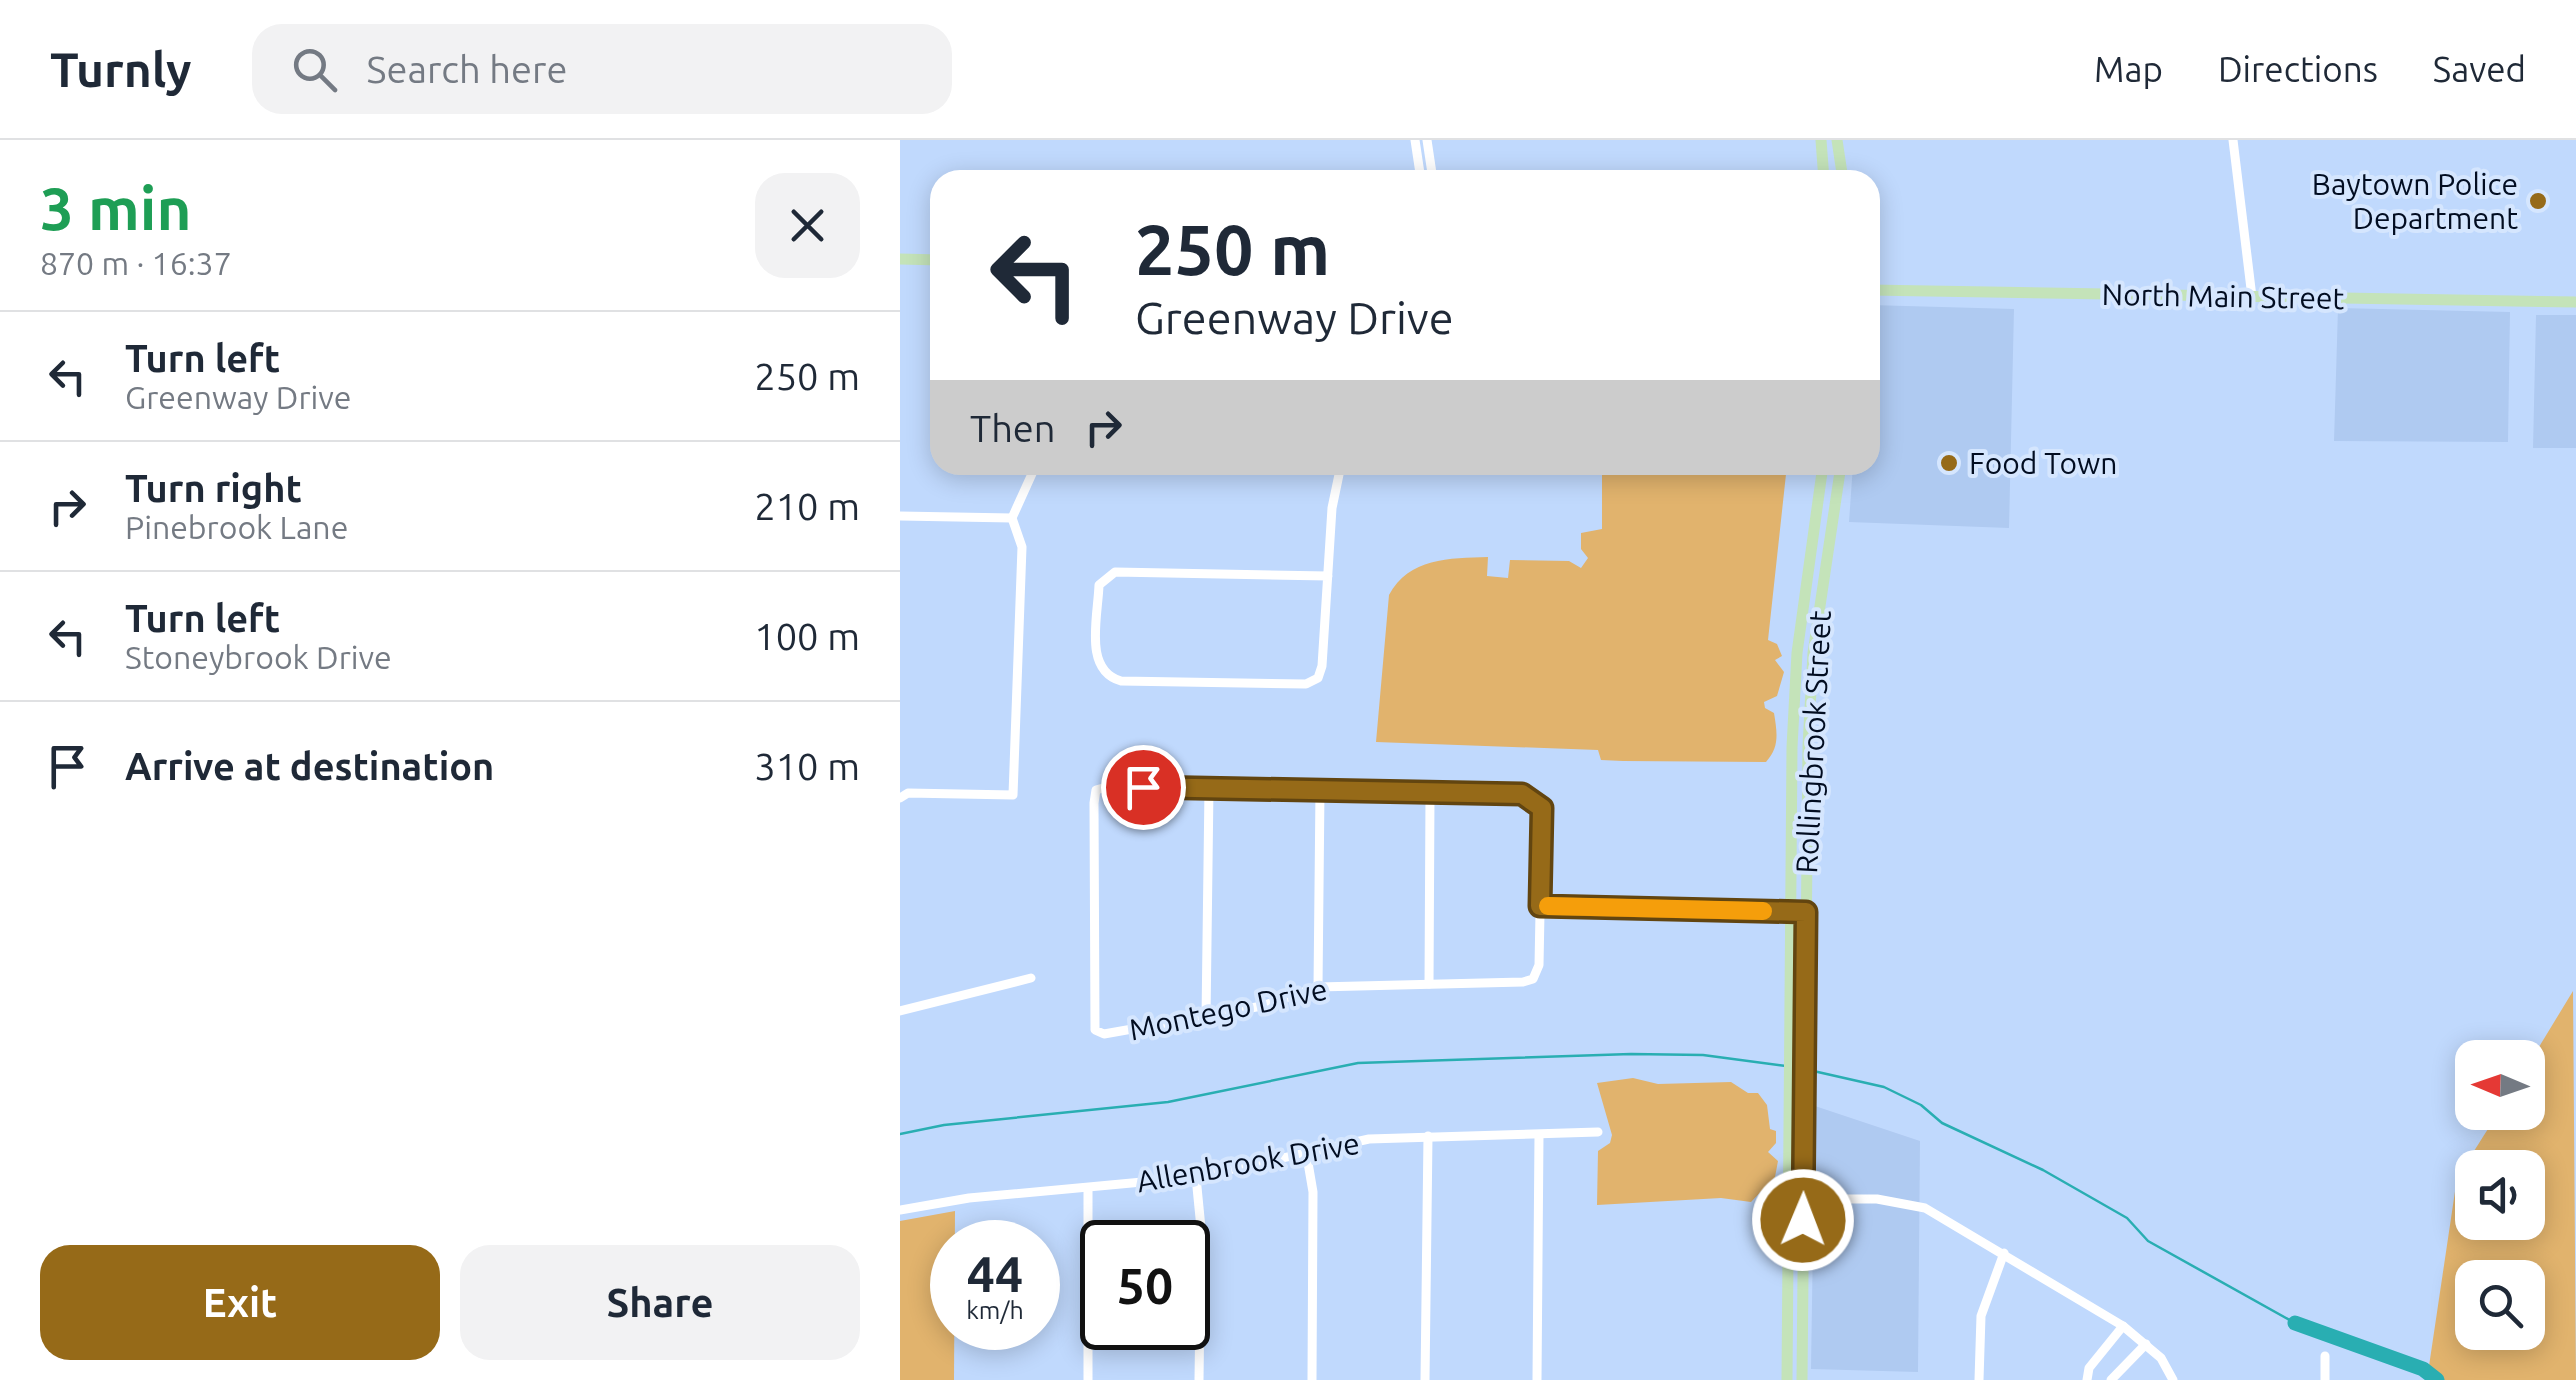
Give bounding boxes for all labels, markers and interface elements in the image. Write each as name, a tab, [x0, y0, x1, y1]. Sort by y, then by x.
search box	[252, 24, 952, 114]
text: Turnly	[50, 42, 192, 96]
icon: search	[287, 42, 342, 97]
text: Search here	[367, 48, 567, 90]
text: Map	[2094, 49, 2163, 89]
text: Directions	[2218, 49, 2378, 89]
text: Saved	[2433, 49, 2526, 89]
place label: Baytown Police Department	[2312, 167, 2518, 235]
button: close	[755, 173, 860, 278]
text: 3 min	[40, 174, 192, 241]
marker: Baytown Police Department	[2527, 190, 2549, 212]
icon: left	[970, 210, 1100, 340]
text: 250 m	[1135, 210, 1330, 288]
text: 870 m · 16:37	[40, 245, 232, 281]
street label: North Main Street	[2101, 277, 2345, 315]
text: Greenway Drive	[1135, 292, 1454, 343]
text: Turn left	[125, 337, 280, 379]
icon: left	[40, 349, 95, 404]
text: 250 m	[754, 355, 860, 397]
text: Greenway Drive	[125, 379, 352, 415]
icon: right	[1076, 400, 1131, 455]
text: Then	[970, 407, 1056, 449]
place label: Food Town	[1969, 446, 2117, 480]
marker: Food Town	[1938, 452, 1960, 474]
text: Turn right	[125, 467, 302, 509]
icon: right	[40, 479, 95, 534]
text: 210 m	[754, 485, 860, 527]
text: Pinebrook Lane	[125, 509, 348, 545]
text: Turn left	[125, 597, 280, 639]
icon: left	[40, 609, 95, 664]
street label: Rollingbrook Street	[1789, 609, 1837, 874]
text: 100 m	[754, 615, 860, 657]
text: Stoneybrook Drive	[125, 639, 392, 675]
icon: arrive	[40, 739, 95, 794]
text: Arrive at destination	[125, 745, 494, 787]
text: 310 m	[754, 745, 860, 787]
pin	[1101, 745, 1186, 830]
icon: arrive	[1116, 760, 1171, 815]
street label: Montego Drive	[1126, 971, 1330, 1047]
north arrow	[2455, 1040, 2545, 1130]
map controls	[2455, 1040, 2545, 1350]
street label: Allenbrook Drive	[1134, 1126, 1362, 1198]
button: sound	[2455, 1150, 2545, 1240]
position arrow	[1751, 1168, 1855, 1272]
speed limit sign: 50	[1080, 1220, 1210, 1350]
button: Exit	[40, 1245, 440, 1360]
button: Share	[460, 1245, 860, 1360]
text: 44	[967, 1245, 1023, 1301]
button: search	[2455, 1260, 2545, 1350]
text: km/h	[966, 1296, 1024, 1324]

